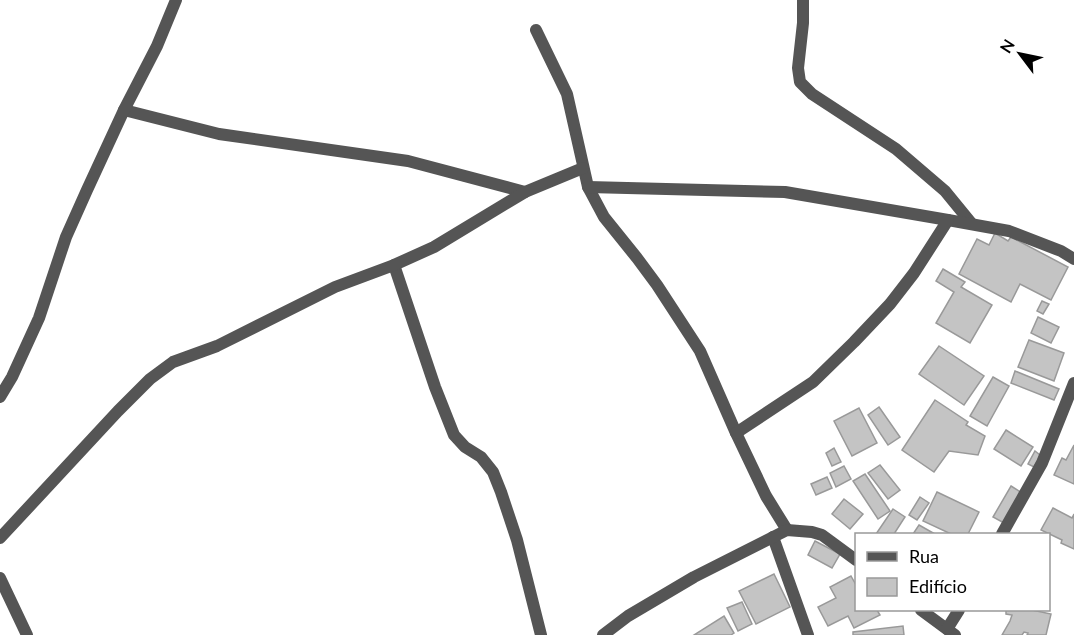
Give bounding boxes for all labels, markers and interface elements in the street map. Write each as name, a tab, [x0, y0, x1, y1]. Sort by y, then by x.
north arrow	[990, 24, 1050, 84]
text: N	[996, 36, 1018, 56]
legend	[855, 533, 1050, 611]
text: Rua	[909, 545, 939, 567]
text: Edifício	[909, 575, 967, 597]

